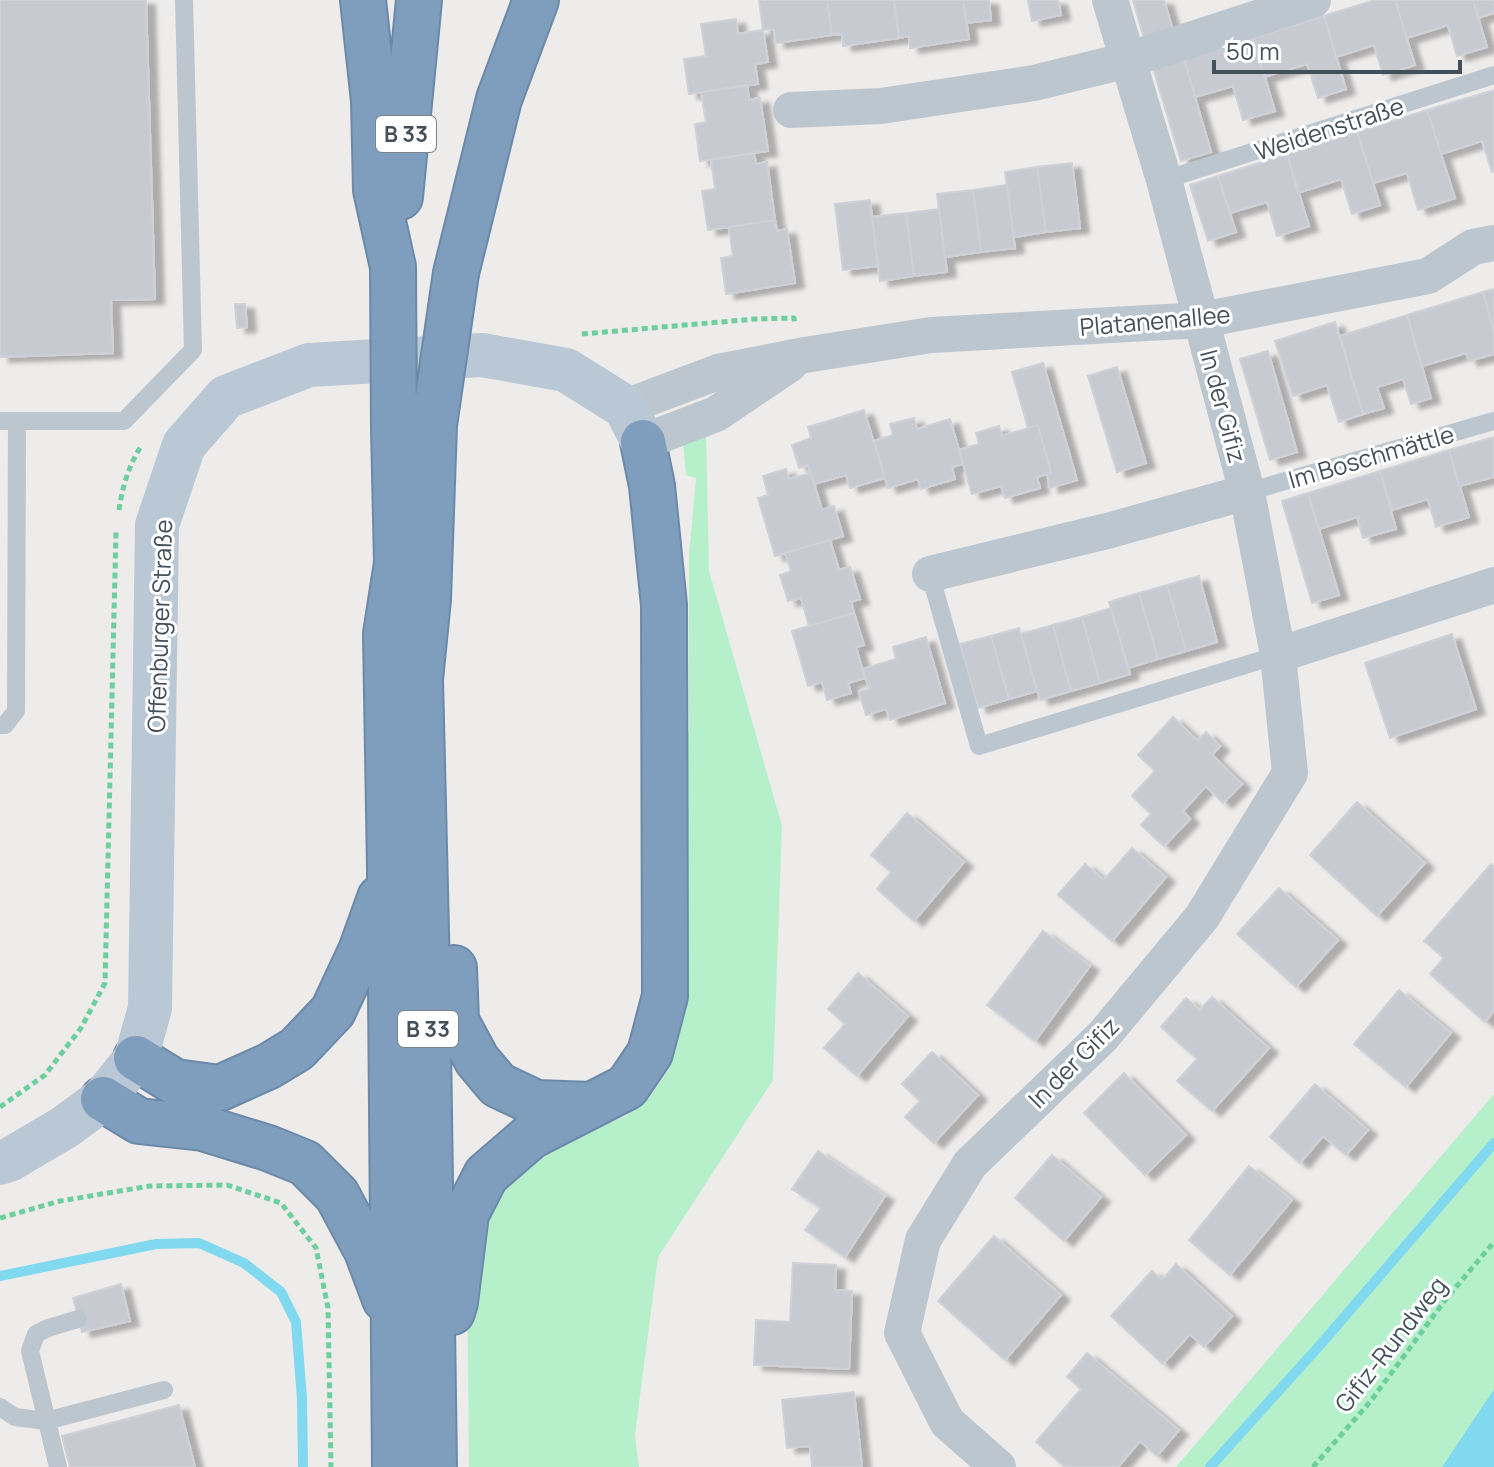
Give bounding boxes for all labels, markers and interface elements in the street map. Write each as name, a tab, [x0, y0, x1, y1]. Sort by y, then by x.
scale bar	[1214, 24, 1460, 74]
text: 50 m	[1226, 34, 1280, 67]
street label: Weidenstraße	[1250, 88, 1408, 168]
road number: B 33	[376, 116, 436, 152]
street label: Platanenallee	[1078, 297, 1232, 343]
street label: In der Gifiz	[1193, 346, 1255, 466]
street label: Im Boschmättle	[1284, 417, 1458, 495]
street label: Offenburger Straße	[139, 519, 179, 733]
street label: In der Gifiz	[1020, 1009, 1126, 1115]
road number: B 33	[398, 1011, 458, 1047]
street label: Gifiz-Rundweg	[1327, 1269, 1453, 1419]

